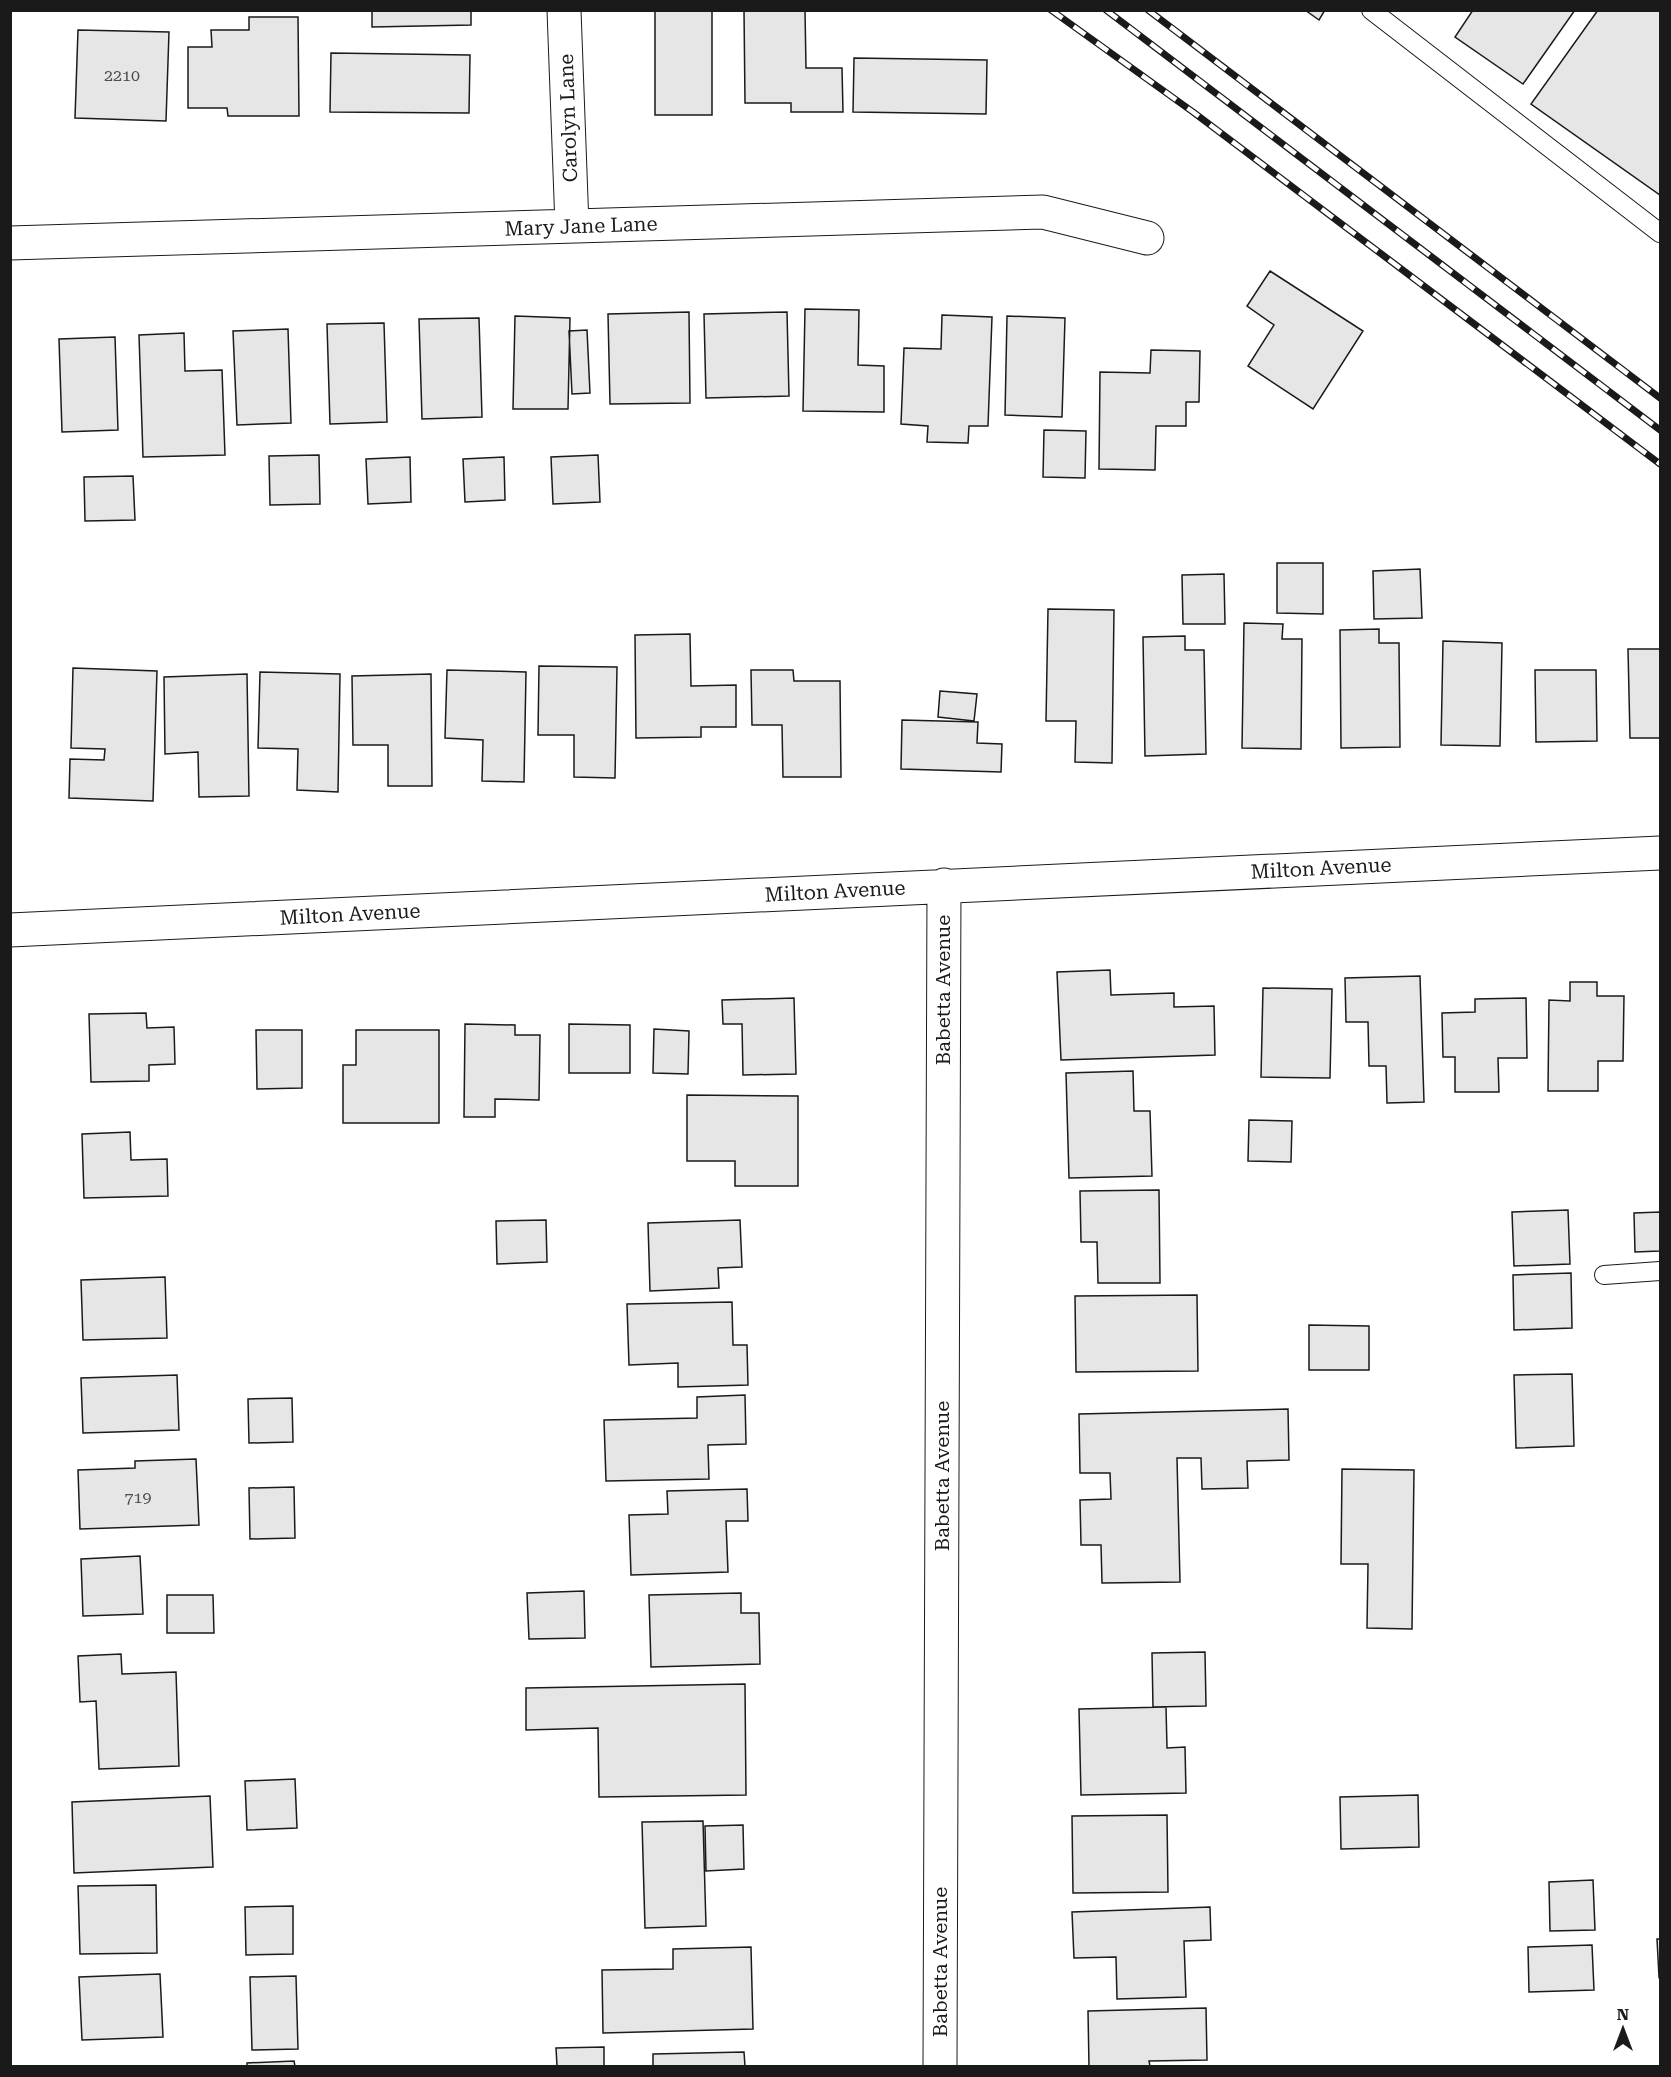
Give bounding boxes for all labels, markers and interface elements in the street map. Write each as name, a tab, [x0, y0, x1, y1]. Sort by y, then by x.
street label: Carolyn Lane	[554, 53, 582, 183]
house number: 2210	[104, 66, 140, 85]
street label: Mary Jane Lane	[504, 211, 658, 241]
street label: Milton Avenue	[1250, 852, 1392, 884]
street label: Milton Avenue	[764, 875, 906, 907]
street label: Milton Avenue	[279, 898, 421, 930]
street label: Babetta Avenue	[931, 915, 955, 1065]
street label: Babetta Avenue	[930, 1401, 954, 1551]
house number: 719	[125, 1488, 151, 1507]
street label: Babetta Avenue	[928, 1887, 952, 2037]
north arrow	[1593, 1999, 1653, 2059]
text: N	[1617, 2005, 1629, 2024]

